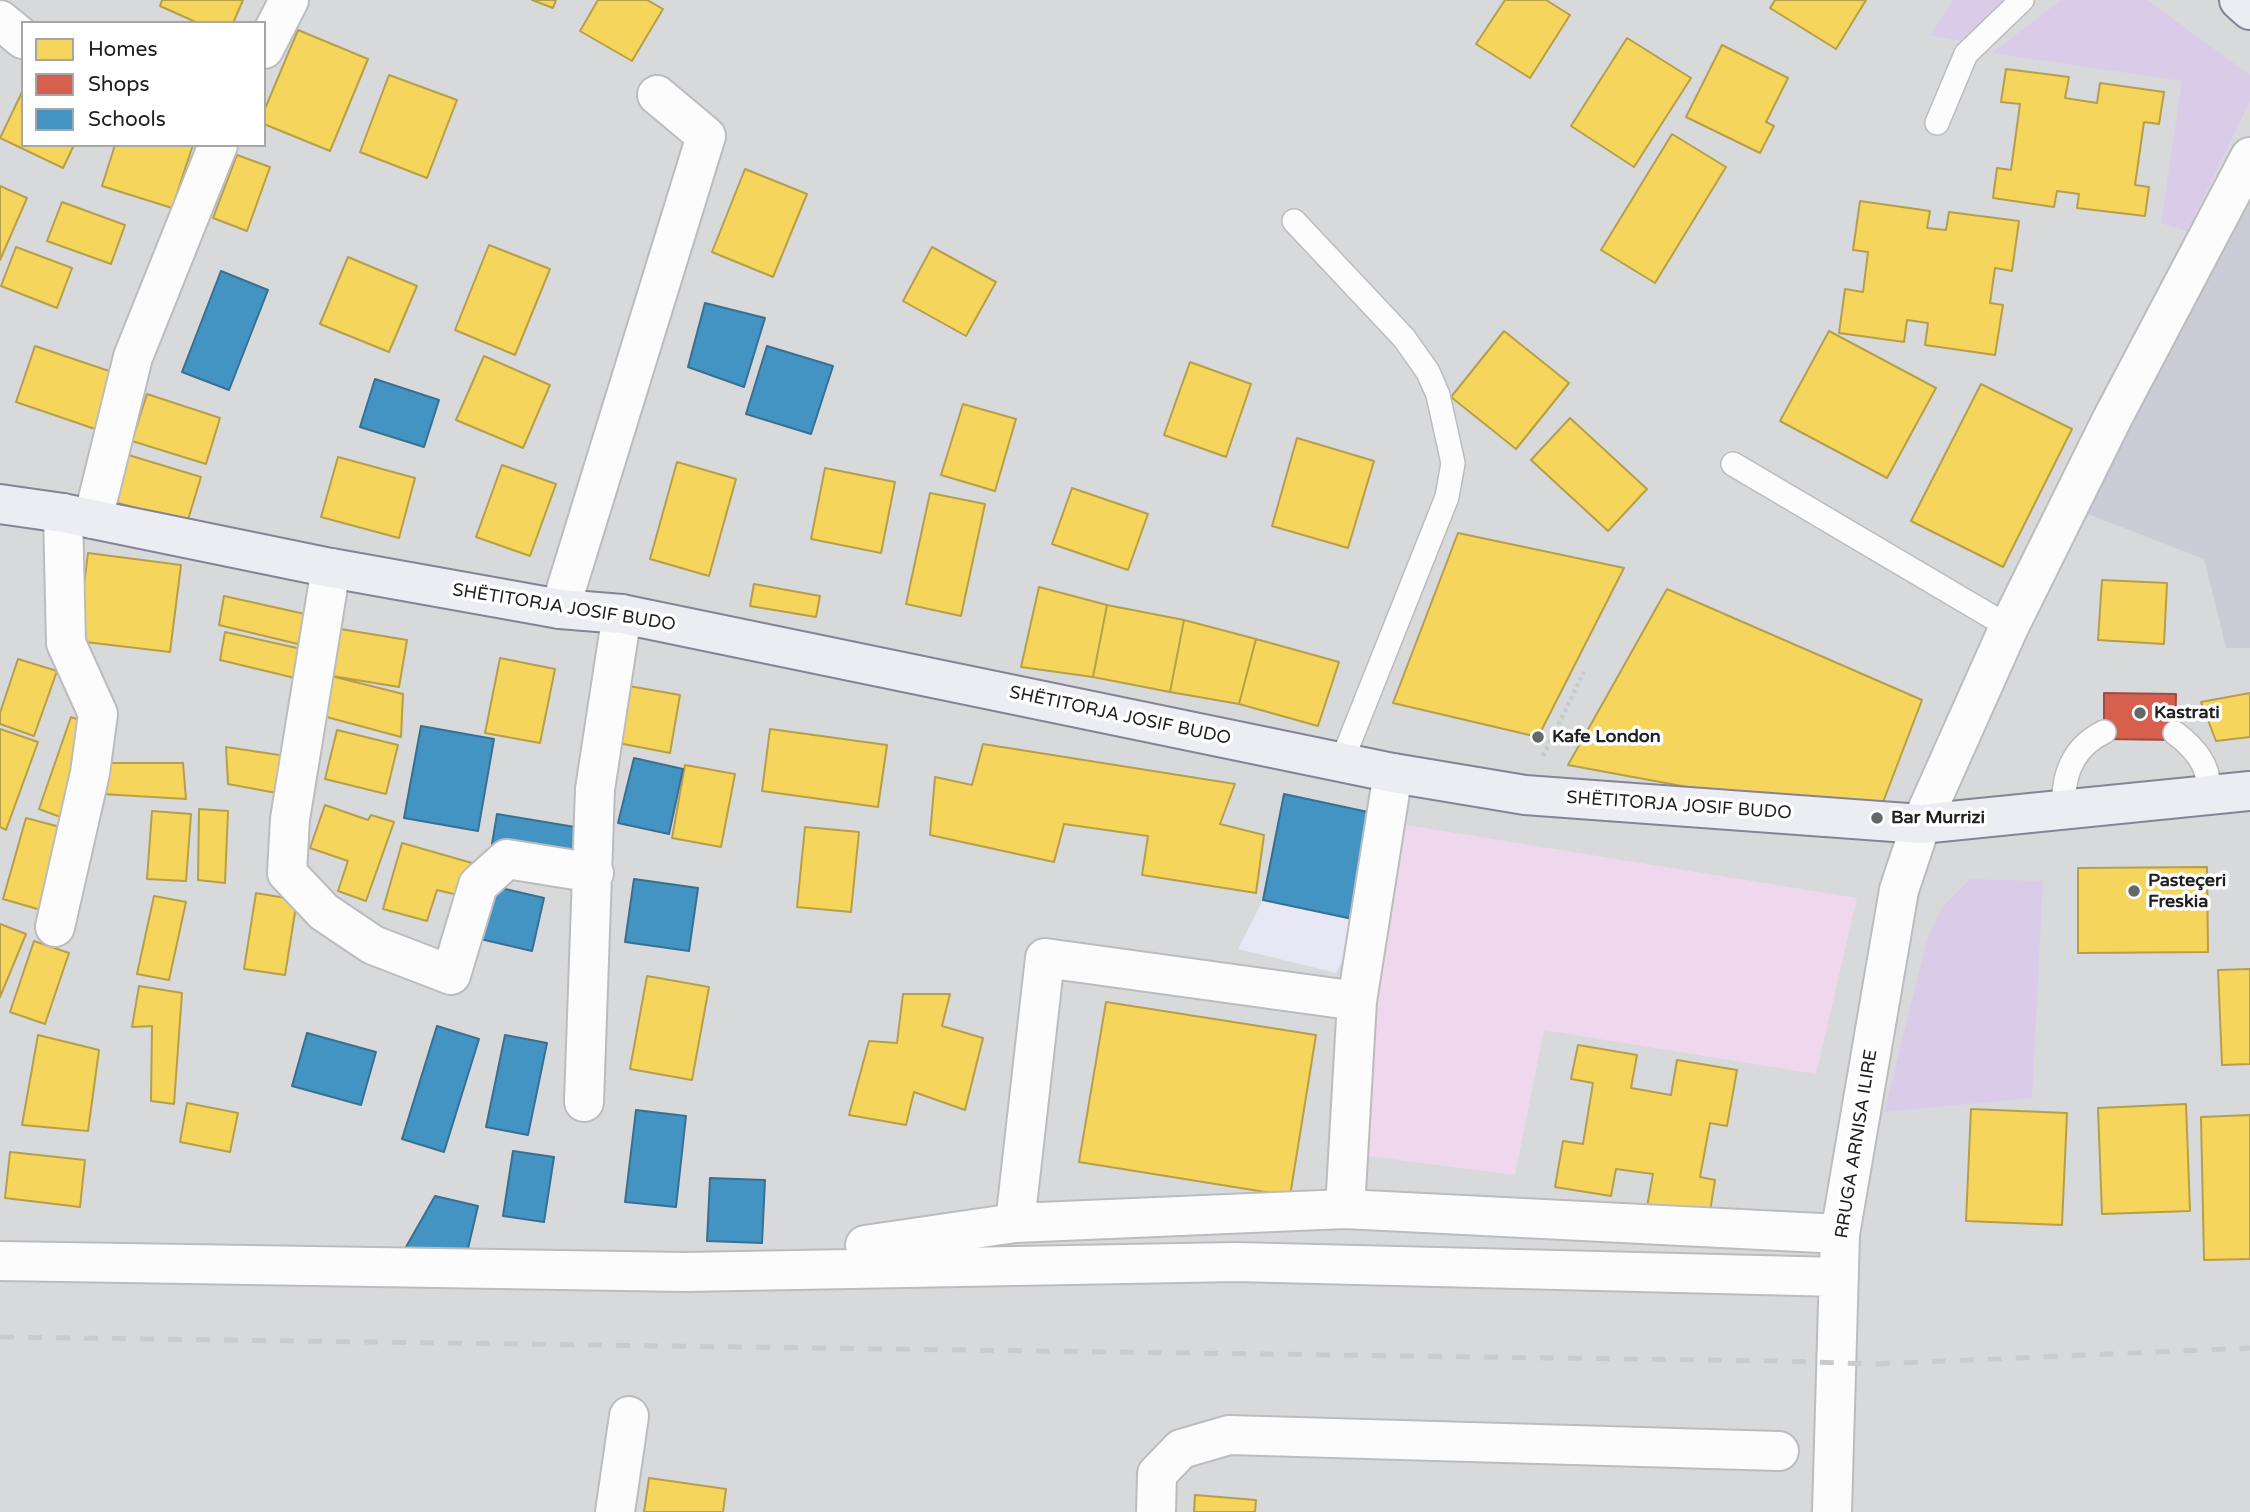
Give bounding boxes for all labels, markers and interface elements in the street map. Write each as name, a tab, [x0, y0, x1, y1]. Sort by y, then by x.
legend	[21, 21, 266, 147]
text: Homes	[88, 37, 158, 62]
text: Shops	[88, 72, 150, 97]
text: Schools	[88, 107, 166, 132]
street label: SHËTITORJA JOSIF BUDO	[451, 580, 677, 636]
street label: SHËTITORJA JOSIF BUDO	[1007, 682, 1233, 750]
place label: Kastrati	[2154, 702, 2220, 724]
marker: Kastrati	[2132, 705, 2148, 721]
place label: Kafe London	[1552, 726, 1661, 748]
marker: Kafe London	[1530, 729, 1546, 745]
street label: SHËTITORJA JOSIF BUDO	[1566, 787, 1792, 825]
place label: Bar Murrizi	[1891, 807, 1985, 829]
marker: Bar Murrizi	[1869, 810, 1885, 826]
place label: Pasteçeri Freskia	[2148, 870, 2226, 912]
marker: Pasteçeri Freskia	[2126, 883, 2142, 899]
street label: RRUGA ARNISA ILIRE	[1831, 1048, 1883, 1240]

